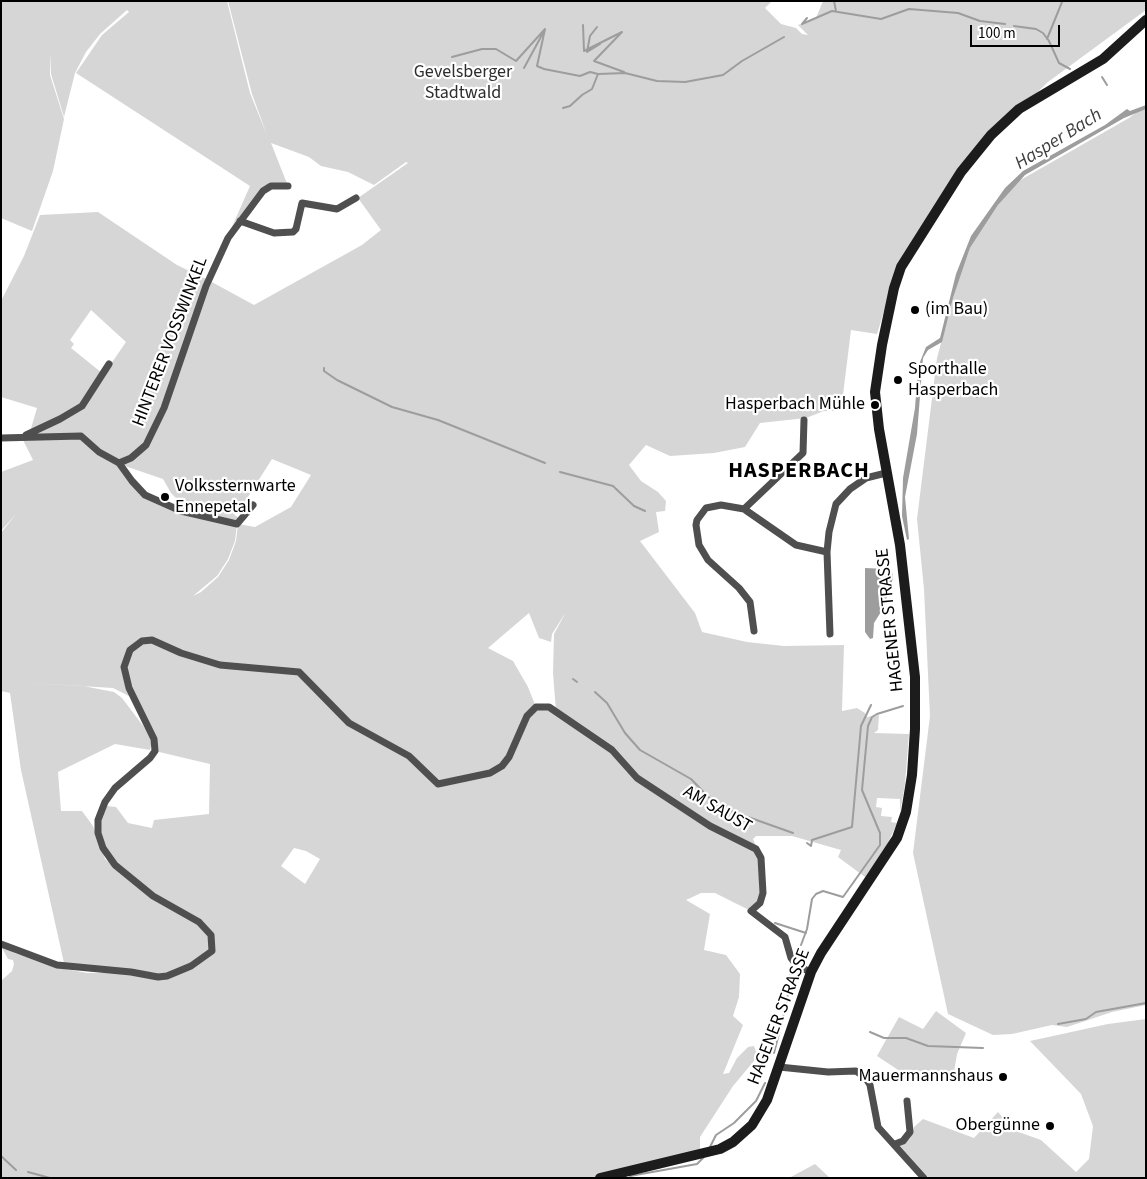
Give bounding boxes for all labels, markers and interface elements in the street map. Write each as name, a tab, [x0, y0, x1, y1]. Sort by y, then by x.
scale bar	[972, 15, 1062, 47]
text: 100 m	[978, 23, 1016, 44]
park label: Gevelsberger Stadtwald	[414, 62, 512, 104]
water label: Hasper Bach	[1011, 104, 1107, 176]
street label: HINTERER VOSSWINKEL	[129, 254, 213, 430]
place label: (im Bau)	[925, 299, 988, 321]
marker: (im Bau)	[909, 304, 921, 316]
place label: Sporthalle Hasperbach	[908, 359, 998, 402]
marker: Sporthalle Hasperbach	[892, 374, 904, 386]
place label: Hasperbach Mühle	[725, 394, 865, 416]
marker: Hasperbach Mühle	[869, 399, 881, 411]
district label: HASPERBACH	[727, 459, 871, 485]
place label: Volkssternwarte Ennepetal	[175, 476, 296, 518]
marker: Volkssternwarte Ennepetal	[159, 491, 171, 503]
street label: HAGENER STRASSE	[873, 547, 909, 693]
street label: AM SAUST	[679, 782, 755, 838]
street label: HAGENER STRASSE	[744, 946, 816, 1088]
place label: Mauermannshaus	[858, 1066, 993, 1088]
marker: Mauermannshaus	[997, 1071, 1009, 1083]
place label: Obergünne	[956, 1115, 1040, 1137]
marker: Obergünne	[1044, 1120, 1056, 1132]

